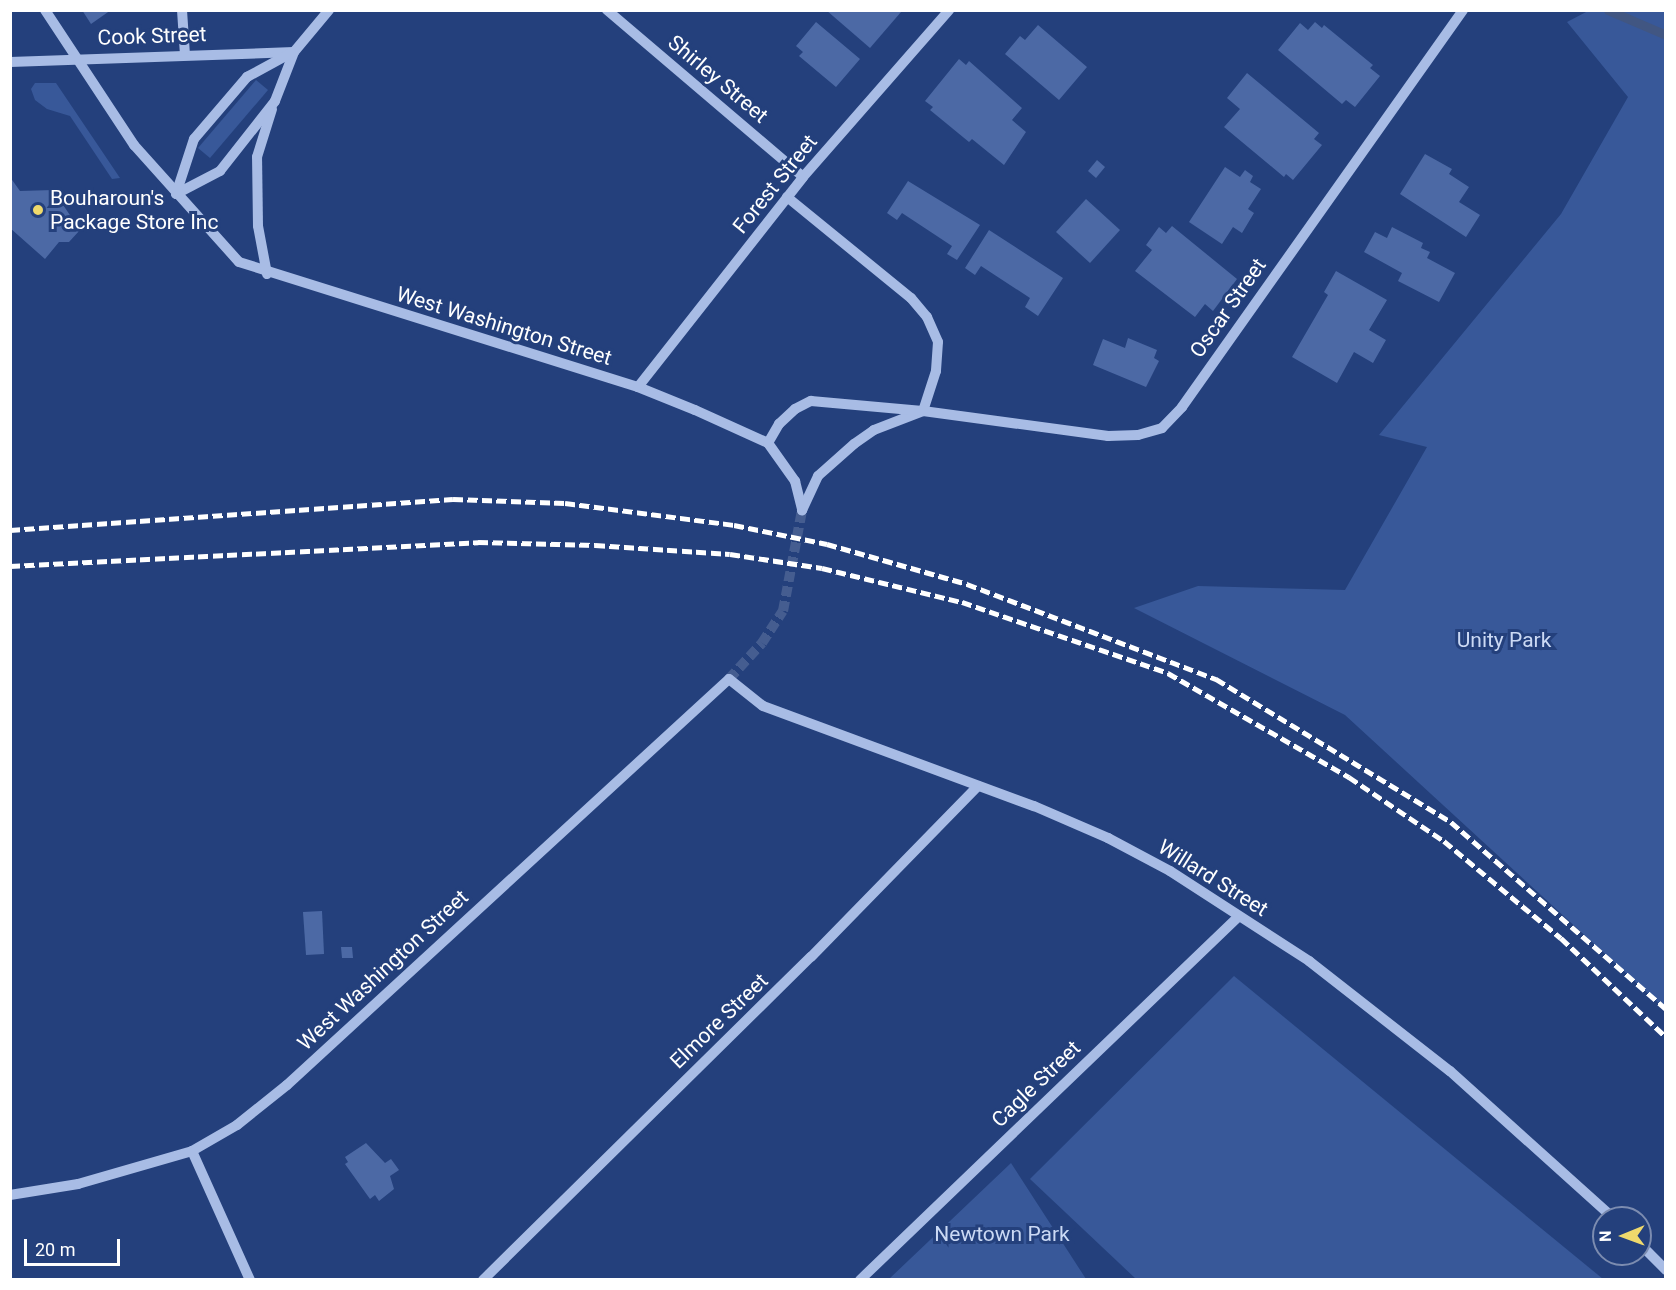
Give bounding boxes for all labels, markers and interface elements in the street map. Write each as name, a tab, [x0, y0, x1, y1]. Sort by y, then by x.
street label: Cook Street	[97, 22, 207, 50]
street label: Shirley Street	[663, 30, 773, 128]
street label: Forest Street	[728, 130, 822, 238]
place label: Bouharoun's Package Store Inc	[50, 185, 218, 235]
marker: Bouharoun's Package Store Inc	[31, 203, 45, 217]
street label: Oscar Street	[1185, 253, 1271, 363]
street label: West Washington Street	[393, 281, 615, 371]
park label: Unity Park	[1457, 627, 1551, 653]
street label: Willard Street	[1153, 834, 1273, 922]
street label: West Washington Street	[293, 884, 473, 1056]
street label: Elmore Street	[665, 968, 773, 1074]
street label: Cagle Street	[986, 1035, 1086, 1133]
north arrow	[1592, 1206, 1652, 1266]
park label: Newtown Park	[934, 1221, 1070, 1247]
scale bar	[27, 1227, 123, 1265]
text: N	[1596, 1230, 1615, 1242]
text: 20 m	[35, 1239, 75, 1260]

